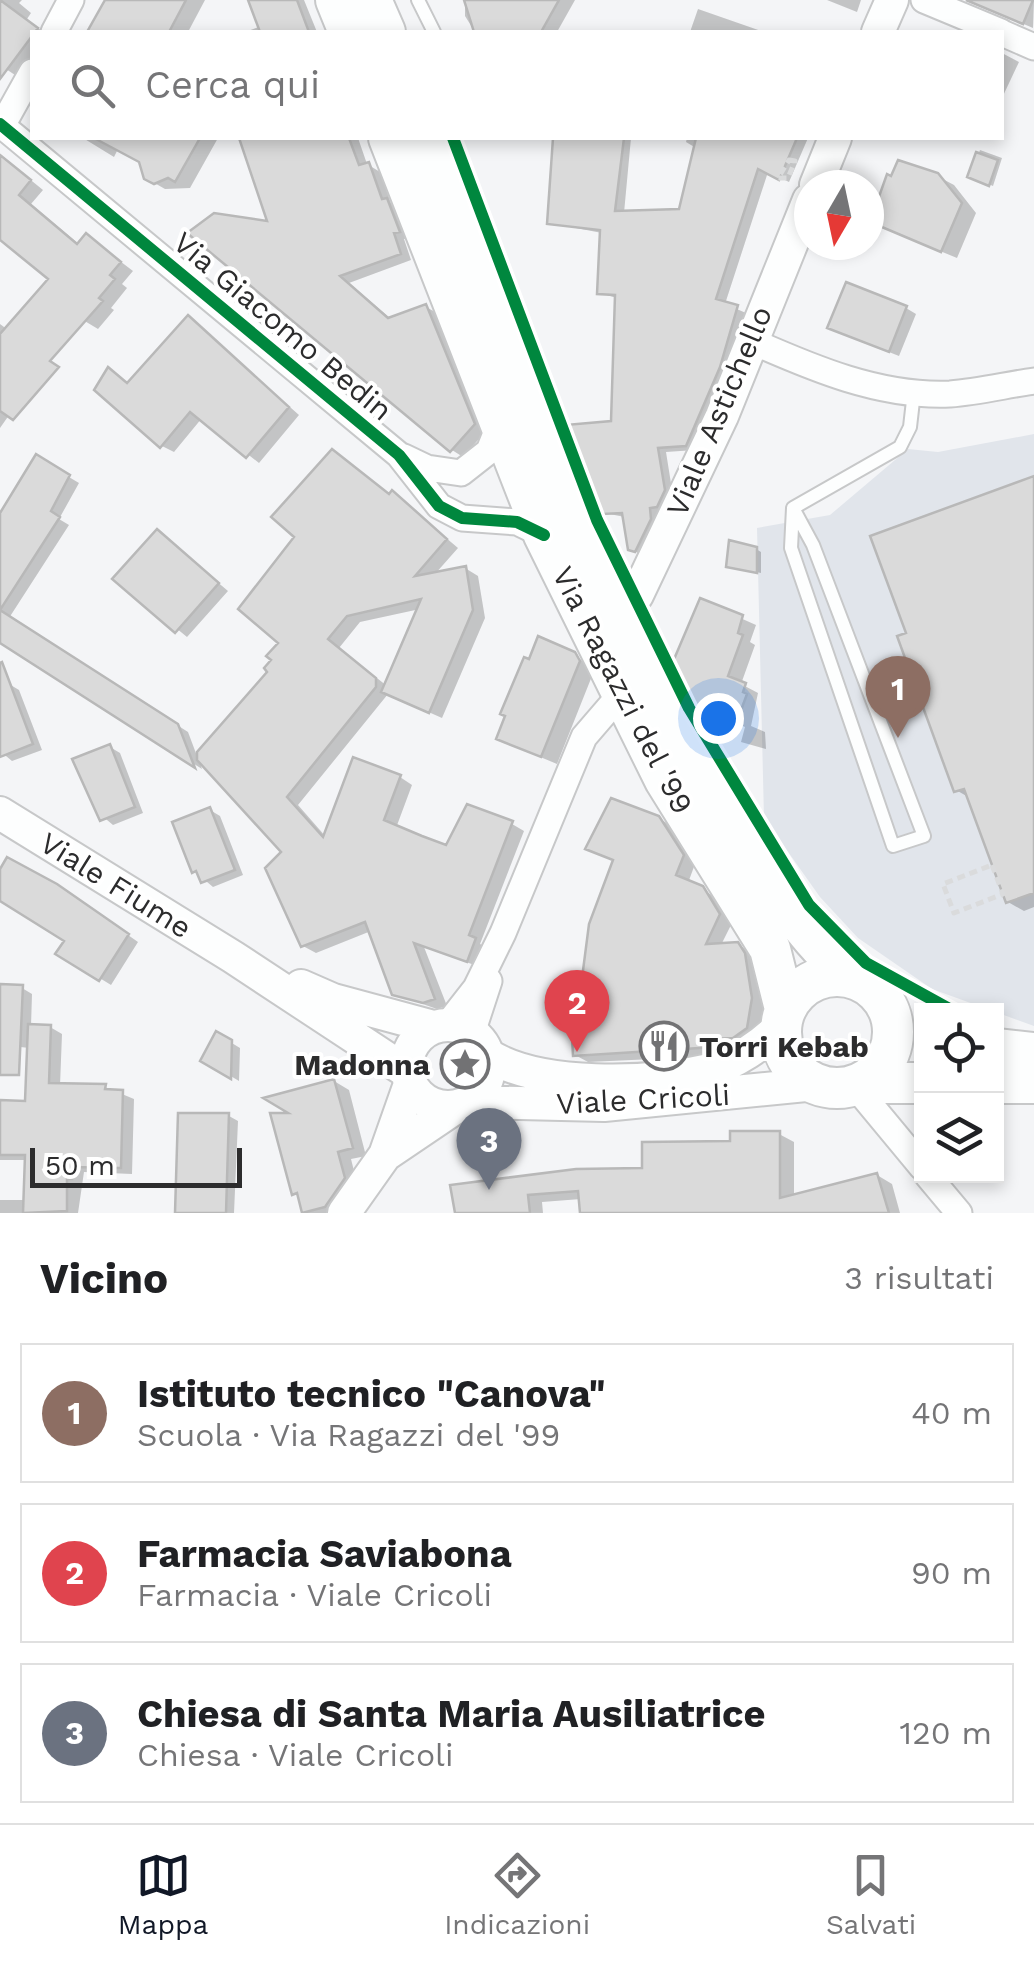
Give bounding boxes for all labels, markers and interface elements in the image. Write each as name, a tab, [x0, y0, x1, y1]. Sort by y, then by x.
search box	[30, 30, 1004, 140]
icon: search	[65, 58, 120, 113]
text: Cerca qui	[145, 63, 320, 107]
north arrow	[794, 170, 884, 260]
street label: Via Giacomo Bedin	[167, 224, 399, 428]
street label: Viale Astichello	[659, 301, 779, 521]
street label: Via Ragazzi del '99	[546, 561, 700, 819]
pin: 1	[866, 656, 930, 738]
your location	[693, 693, 744, 744]
street label: Viale Fiume	[34, 825, 198, 945]
pin: 2	[544, 970, 610, 1052]
map controls	[914, 1003, 1004, 1183]
button: locate	[914, 1003, 1004, 1093]
restaurant icon: Torri Kebab	[638, 1020, 690, 1072]
place label: Torri Kebab	[699, 1029, 869, 1064]
place icon: Madonna	[439, 1038, 491, 1090]
place label: Madonna	[294, 1047, 431, 1082]
street label: Viale Cricoli	[555, 1077, 731, 1121]
button: layers	[914, 1093, 1004, 1183]
pin: 3	[456, 1108, 522, 1190]
scale bar	[30, 1143, 242, 1188]
text: 50 m	[45, 1149, 115, 1182]
text: Vicino	[40, 1254, 168, 1303]
text: 3 risultati	[844, 1259, 994, 1297]
text: Istituto tecnico "Canova"	[137, 1372, 606, 1416]
text: 1	[68, 1394, 81, 1432]
text: 40 m	[911, 1394, 992, 1432]
text: Scuola · Via Ragazzi del '99	[137, 1416, 560, 1454]
text: Farmacia Saviabona	[137, 1532, 512, 1576]
text: 2	[65, 1554, 84, 1592]
text: 90 m	[911, 1554, 992, 1592]
text: Farmacia · Viale Cricoli	[137, 1576, 492, 1614]
text: Chiesa di Santa Maria Ausiliatrice	[137, 1692, 766, 1736]
text: 3	[65, 1714, 84, 1752]
text: 120 m	[900, 1714, 992, 1752]
text: Chiesa · Viale Cricoli	[137, 1736, 453, 1774]
tab: Mappa	[118, 1848, 208, 1941]
tab: Indicazioni	[444, 1848, 590, 1941]
tab: Salvati	[826, 1848, 916, 1941]

